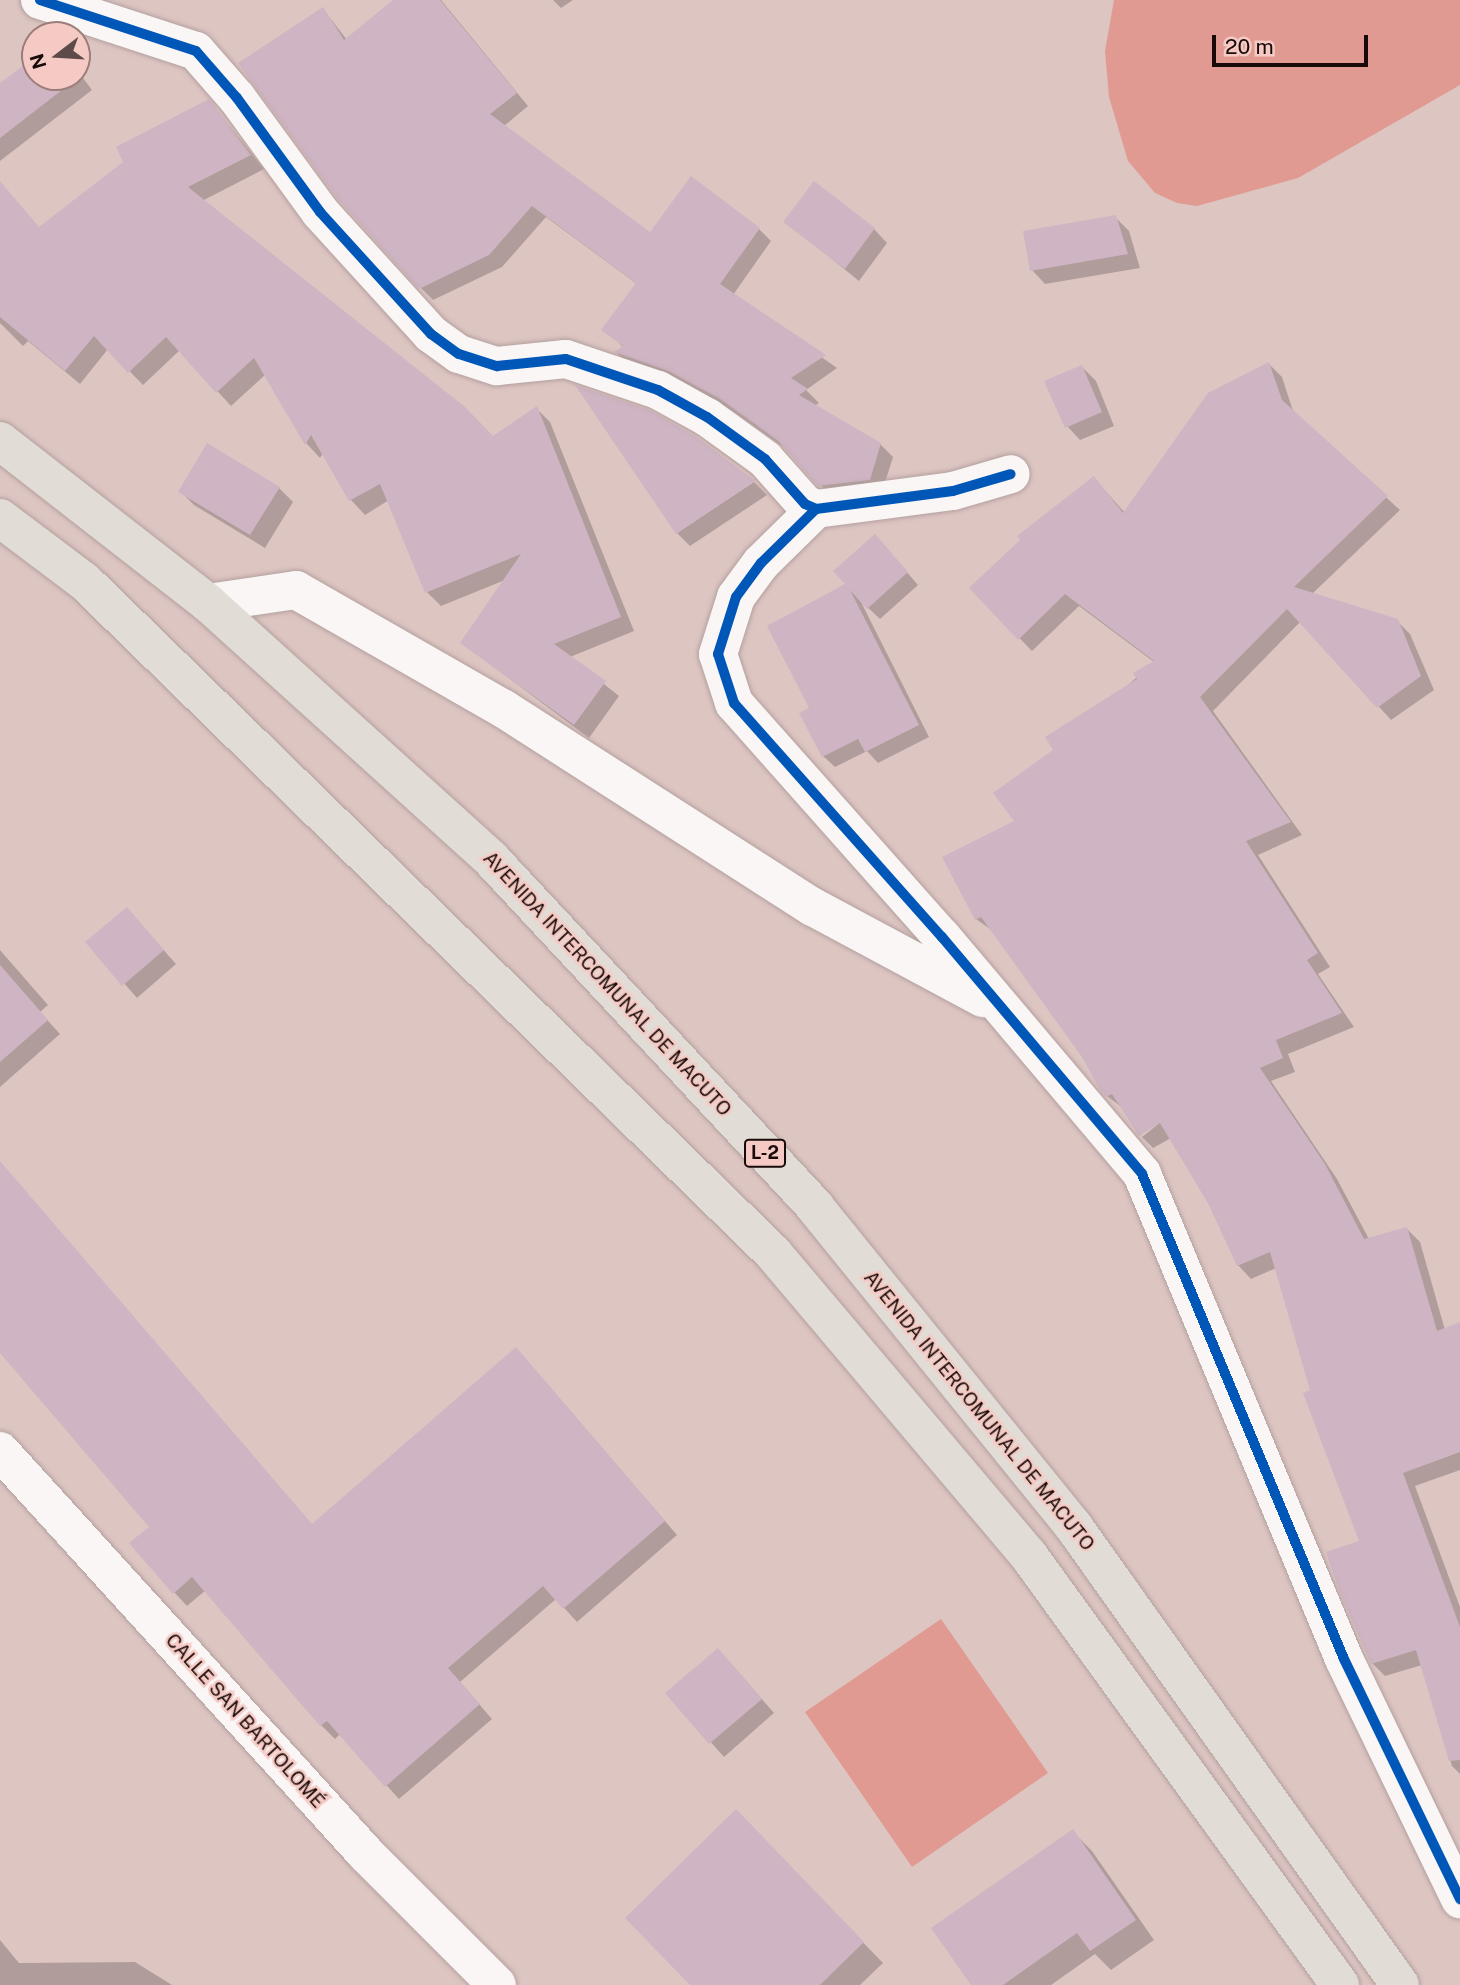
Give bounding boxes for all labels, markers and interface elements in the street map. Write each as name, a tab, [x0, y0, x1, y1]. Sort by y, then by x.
north arrow	[21, 21, 91, 91]
scale bar	[1215, 21, 1371, 65]
text: 20 m	[1225, 34, 1274, 59]
text: N	[25, 51, 51, 72]
street label: AVENIDA INTERCOMUNAL DE MACUTO	[478, 847, 736, 1121]
road number: L-2	[744, 1138, 786, 1168]
street label: AVENIDA INTERCOMUNAL DE MACUTO	[859, 1267, 1099, 1555]
street label: CALLE SAN BARTOLOMÉ	[161, 1629, 329, 1813]

